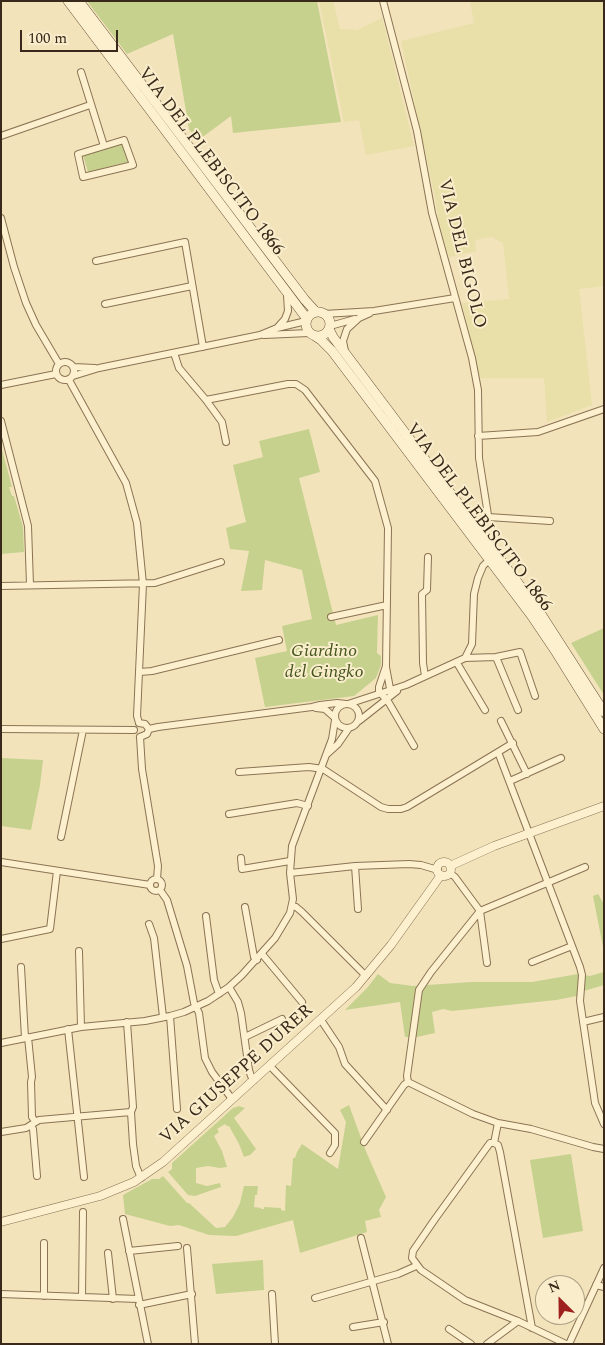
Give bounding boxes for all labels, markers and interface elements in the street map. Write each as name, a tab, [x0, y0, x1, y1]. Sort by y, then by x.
scale bar	[22, 20, 120, 52]
text: 100 m	[28, 27, 67, 50]
street label: VIA DEL PLEBISCITO 1866	[132, 64, 288, 260]
street label: VIA DEL BIGOLO	[432, 177, 490, 331]
street label: VIA DEL PLEBISCITO 1866	[400, 420, 556, 616]
park label: Giardino del Gingko	[284, 641, 364, 684]
street label: VIA GIUSEPPE DURER	[156, 1001, 318, 1149]
north arrow	[535, 1275, 585, 1325]
text: N	[545, 1275, 564, 1299]

